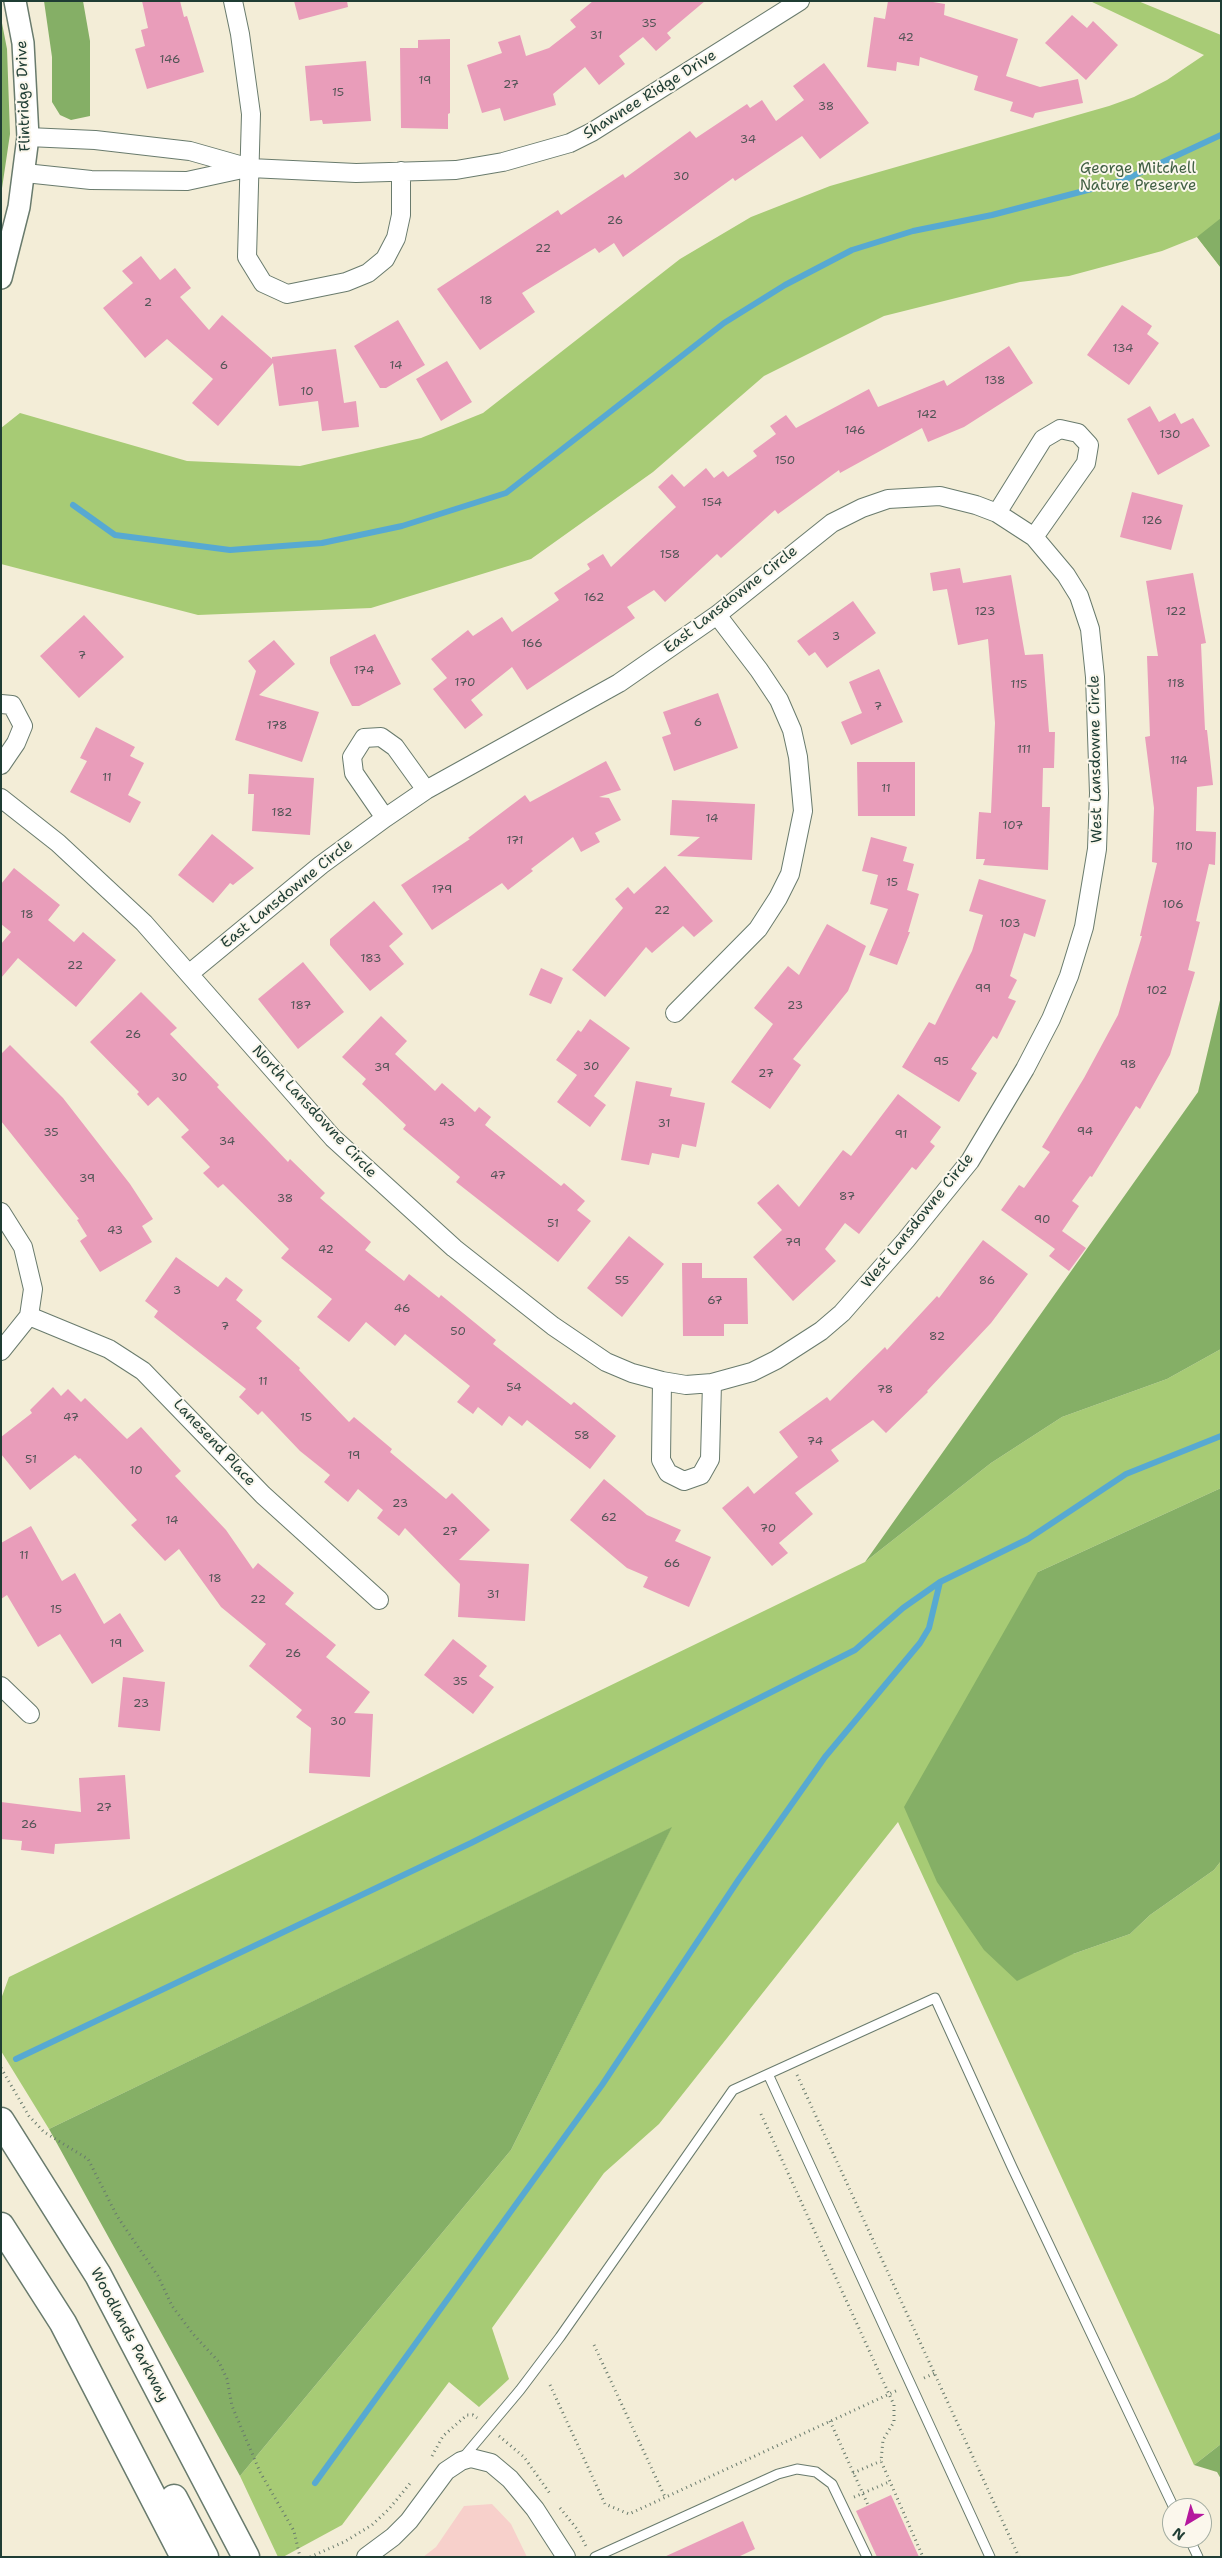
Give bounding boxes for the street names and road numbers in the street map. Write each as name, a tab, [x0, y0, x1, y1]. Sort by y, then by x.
street label: Flintridge Drive	[13, 40, 35, 152]
street label: Shawnee Ridge Drive	[580, 47, 720, 143]
street label: East Lansdowne Circle	[661, 542, 801, 658]
street label: West Lansdowne Circle	[1086, 675, 1106, 843]
street label: East Lansdowne Circle	[218, 835, 356, 953]
street label: North Lansdowne Circle	[248, 1042, 380, 1182]
street label: West Lansdowne Circle	[858, 1150, 978, 1292]
street label: Lanesend Place	[169, 1396, 259, 1490]
street label: Woodlands Parkway	[86, 2265, 172, 2405]

